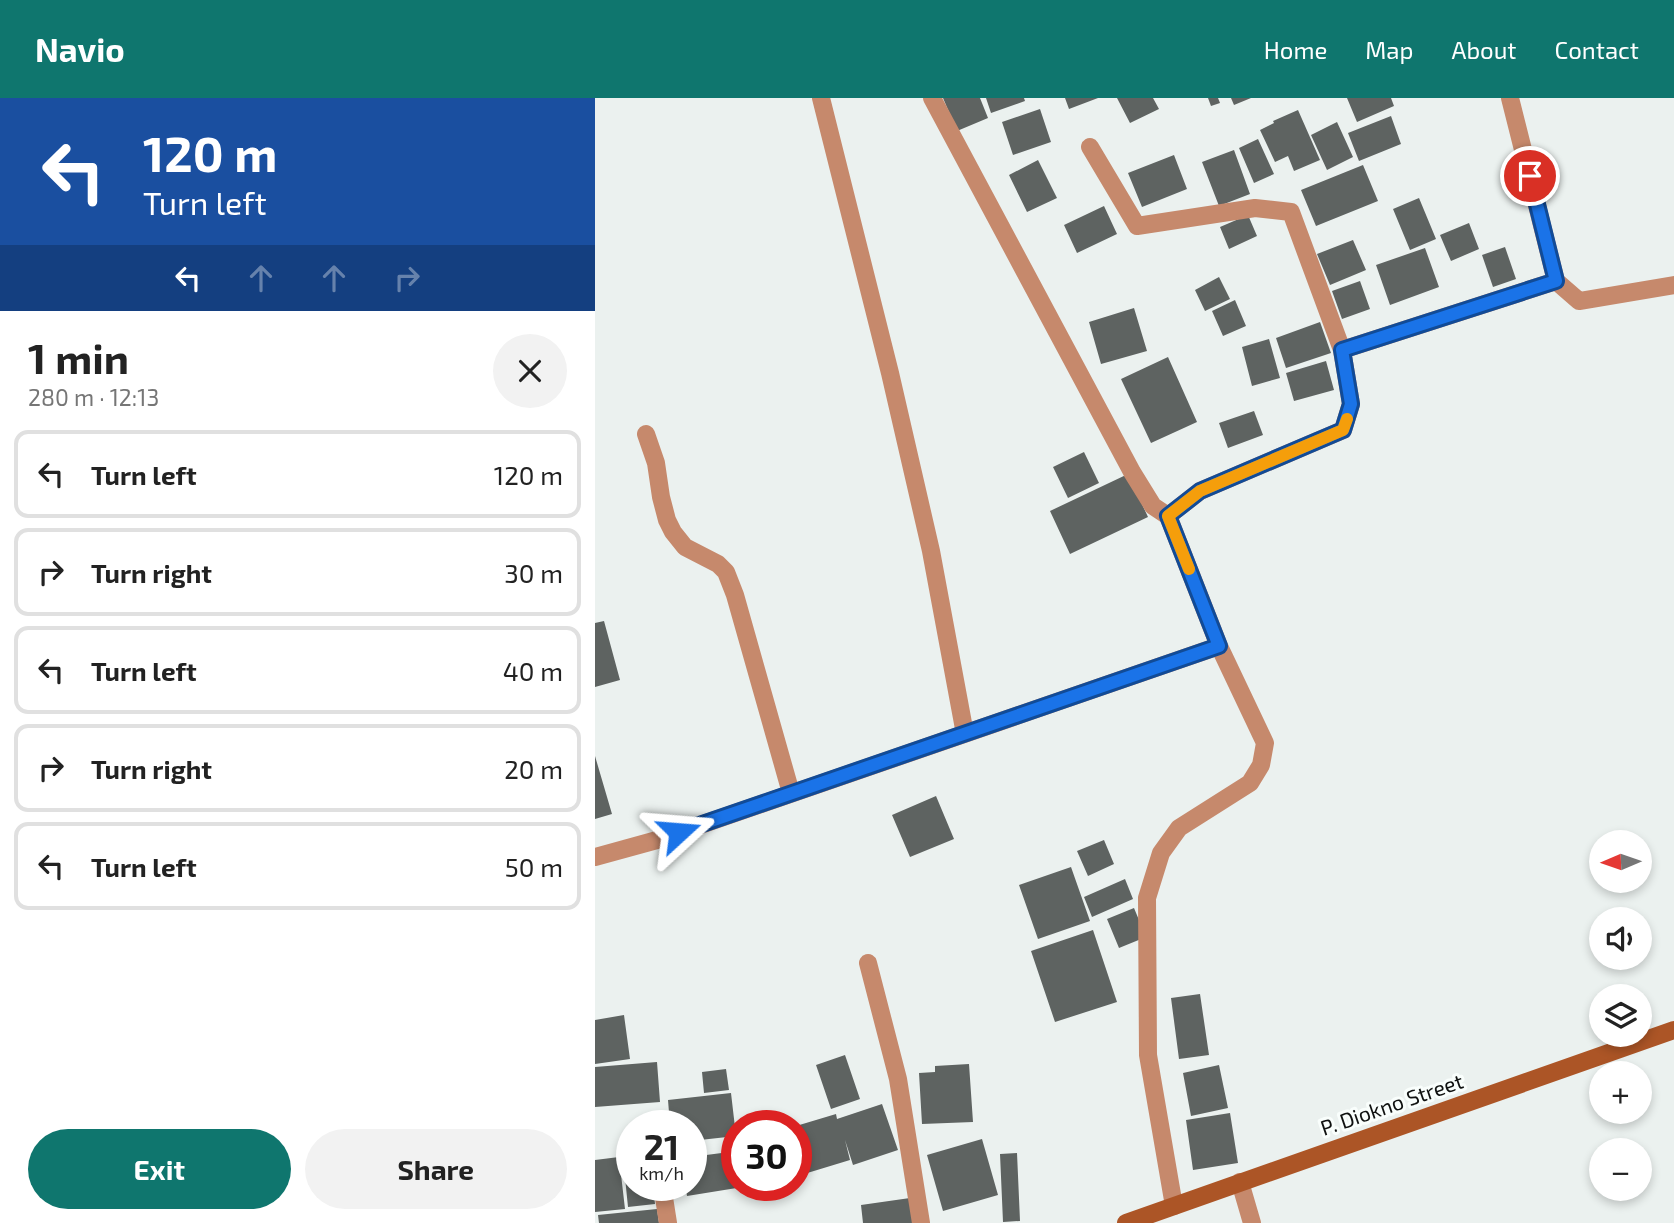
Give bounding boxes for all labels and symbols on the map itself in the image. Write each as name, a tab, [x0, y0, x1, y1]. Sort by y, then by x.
pin	[1500, 146, 1560, 206]
position arrow	[642, 795, 716, 869]
north arrow	[1589, 830, 1652, 892]
street label: P. Diokno Street	[1317, 1067, 1466, 1140]
speed limit sign: 30	[721, 1110, 812, 1201]

